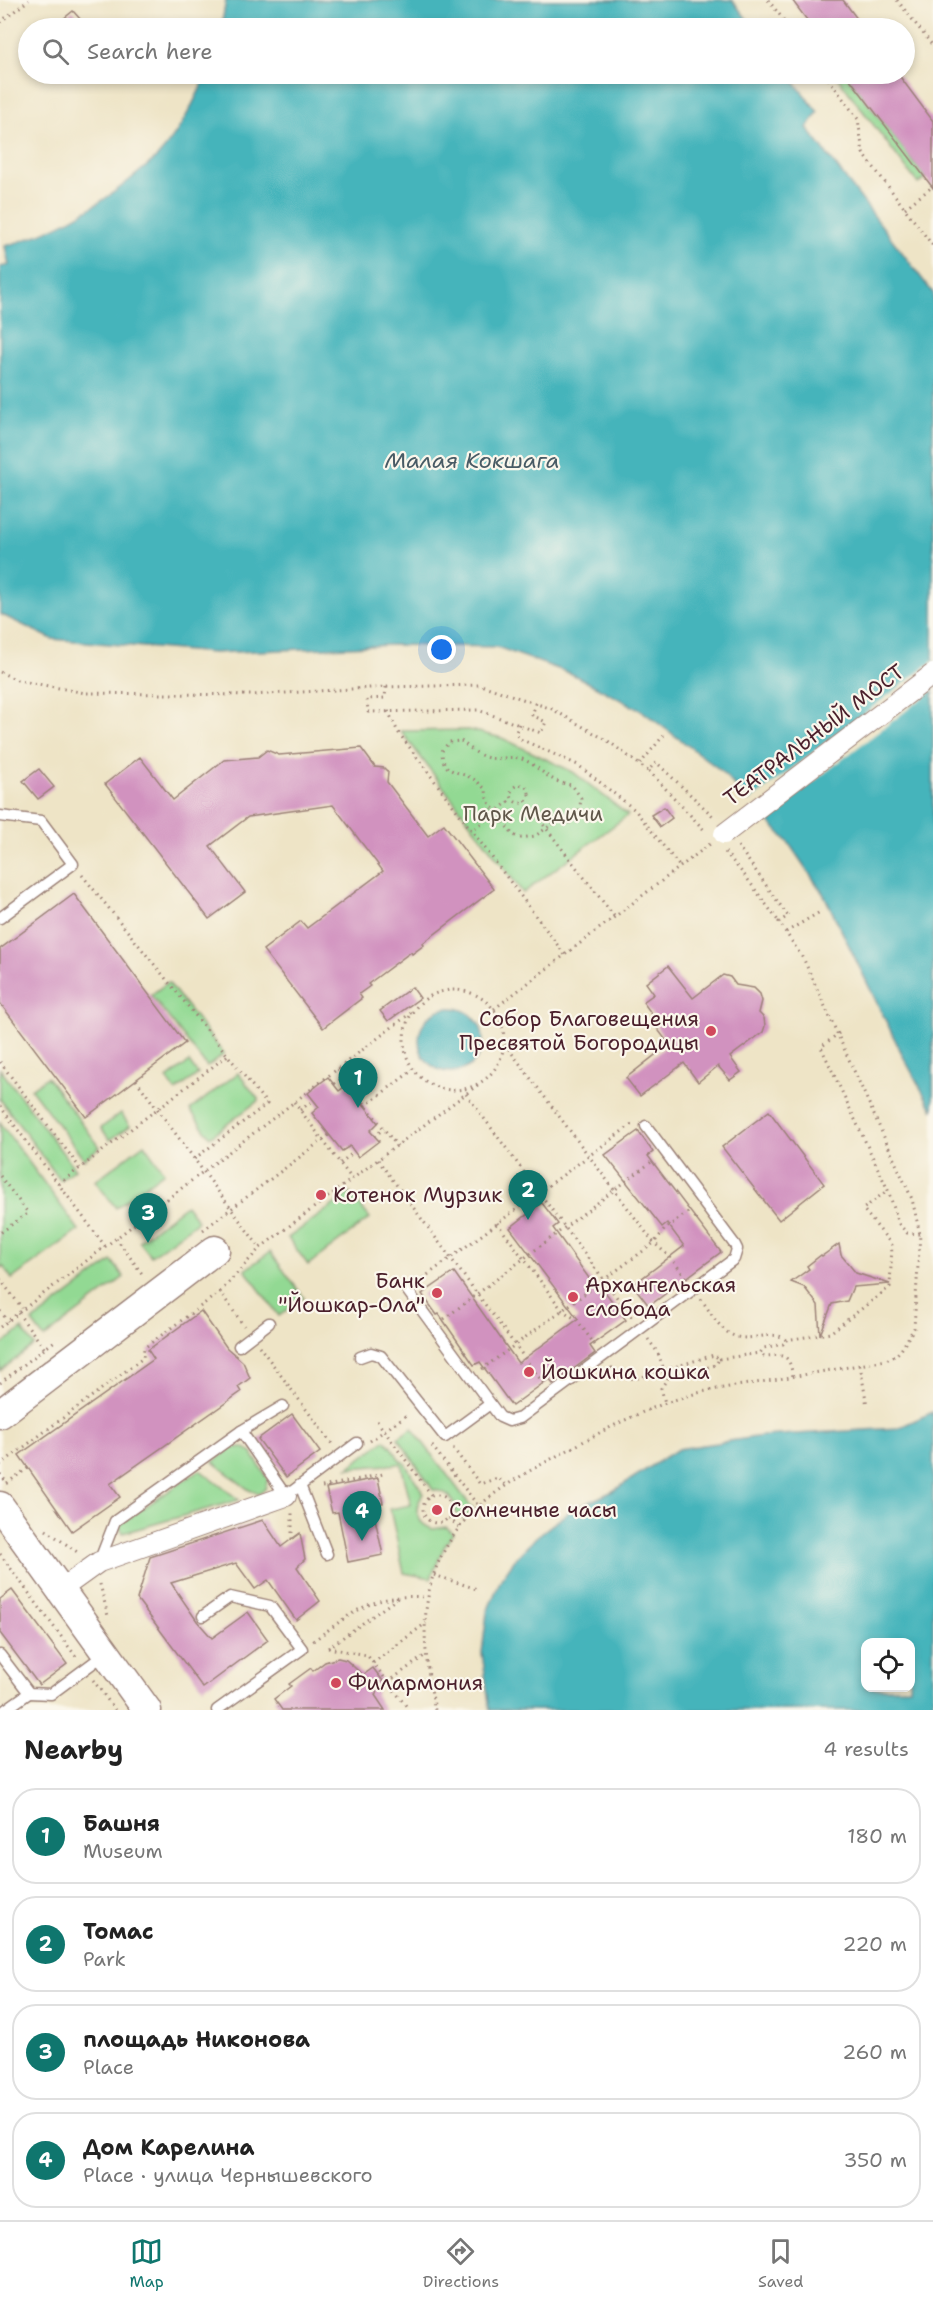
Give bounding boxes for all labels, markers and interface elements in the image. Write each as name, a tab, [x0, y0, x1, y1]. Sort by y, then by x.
search box	[18, 18, 915, 84]
icon: search	[39, 35, 72, 68]
text: Search here	[87, 37, 213, 66]
water label: Малая Кокшага	[385, 446, 559, 475]
your location	[427, 635, 456, 664]
street label: ТЕАТРАЛЬНЫЙ МОСТ	[718, 658, 910, 812]
park label: Парк Медичи	[463, 800, 603, 828]
place label: Собор Благовещения Пресвятой Богородицы	[459, 1005, 699, 1057]
marker: Собор Благовещения Пресвятой Богородицы	[704, 1024, 718, 1038]
pin: 1	[338, 1058, 378, 1108]
pin: 2	[508, 1170, 548, 1220]
place label: Котенок Мурзик	[333, 1181, 502, 1209]
marker: Котенок Мурзик	[314, 1188, 328, 1202]
pin: 3	[128, 1194, 168, 1243]
place label: Банк "Йошкар-Ола"	[278, 1267, 425, 1319]
place label: Архангельская слобода	[585, 1271, 736, 1323]
marker: Банк "Йошкар-Ола"	[430, 1286, 444, 1300]
marker: Архангельская слобода	[566, 1290, 580, 1304]
place label: Йошкина кошка	[541, 1358, 710, 1386]
marker: Йошкина кошка	[522, 1365, 536, 1379]
pin: 4	[342, 1492, 382, 1541]
place label: Солнечные часы	[449, 1496, 617, 1524]
marker: Солнечные часы	[430, 1503, 444, 1517]
map controls	[861, 1638, 915, 1692]
button: locate	[861, 1638, 915, 1692]
place label: Филармония	[348, 1669, 483, 1697]
marker: Филармония	[329, 1676, 343, 1690]
text: Nearby	[24, 1732, 123, 1767]
text: 4 results	[823, 1736, 909, 1762]
text: Башня	[83, 1809, 160, 1838]
text: 1	[41, 1823, 50, 1849]
text: 180 m	[847, 1823, 907, 1849]
text: Museum	[83, 1838, 163, 1864]
text: Томас	[83, 1917, 154, 1946]
text: 2	[39, 1931, 53, 1957]
text: 220 m	[843, 1931, 907, 1957]
text: Park	[83, 1946, 126, 1972]
text: площадь Никонова	[83, 2025, 310, 2054]
text: 3	[39, 2039, 53, 2065]
text: 260 m	[842, 2039, 907, 2065]
text: Place	[83, 2054, 134, 2080]
text: Дом Карелина	[83, 2133, 255, 2162]
text: 4	[39, 2147, 53, 2173]
text: 350 m	[843, 2147, 907, 2173]
text: Place · улица Чернышевского	[83, 2162, 373, 2188]
tab: Map	[130, 2235, 164, 2292]
tab: Directions	[423, 2235, 499, 2292]
tab: Saved	[758, 2235, 804, 2292]

